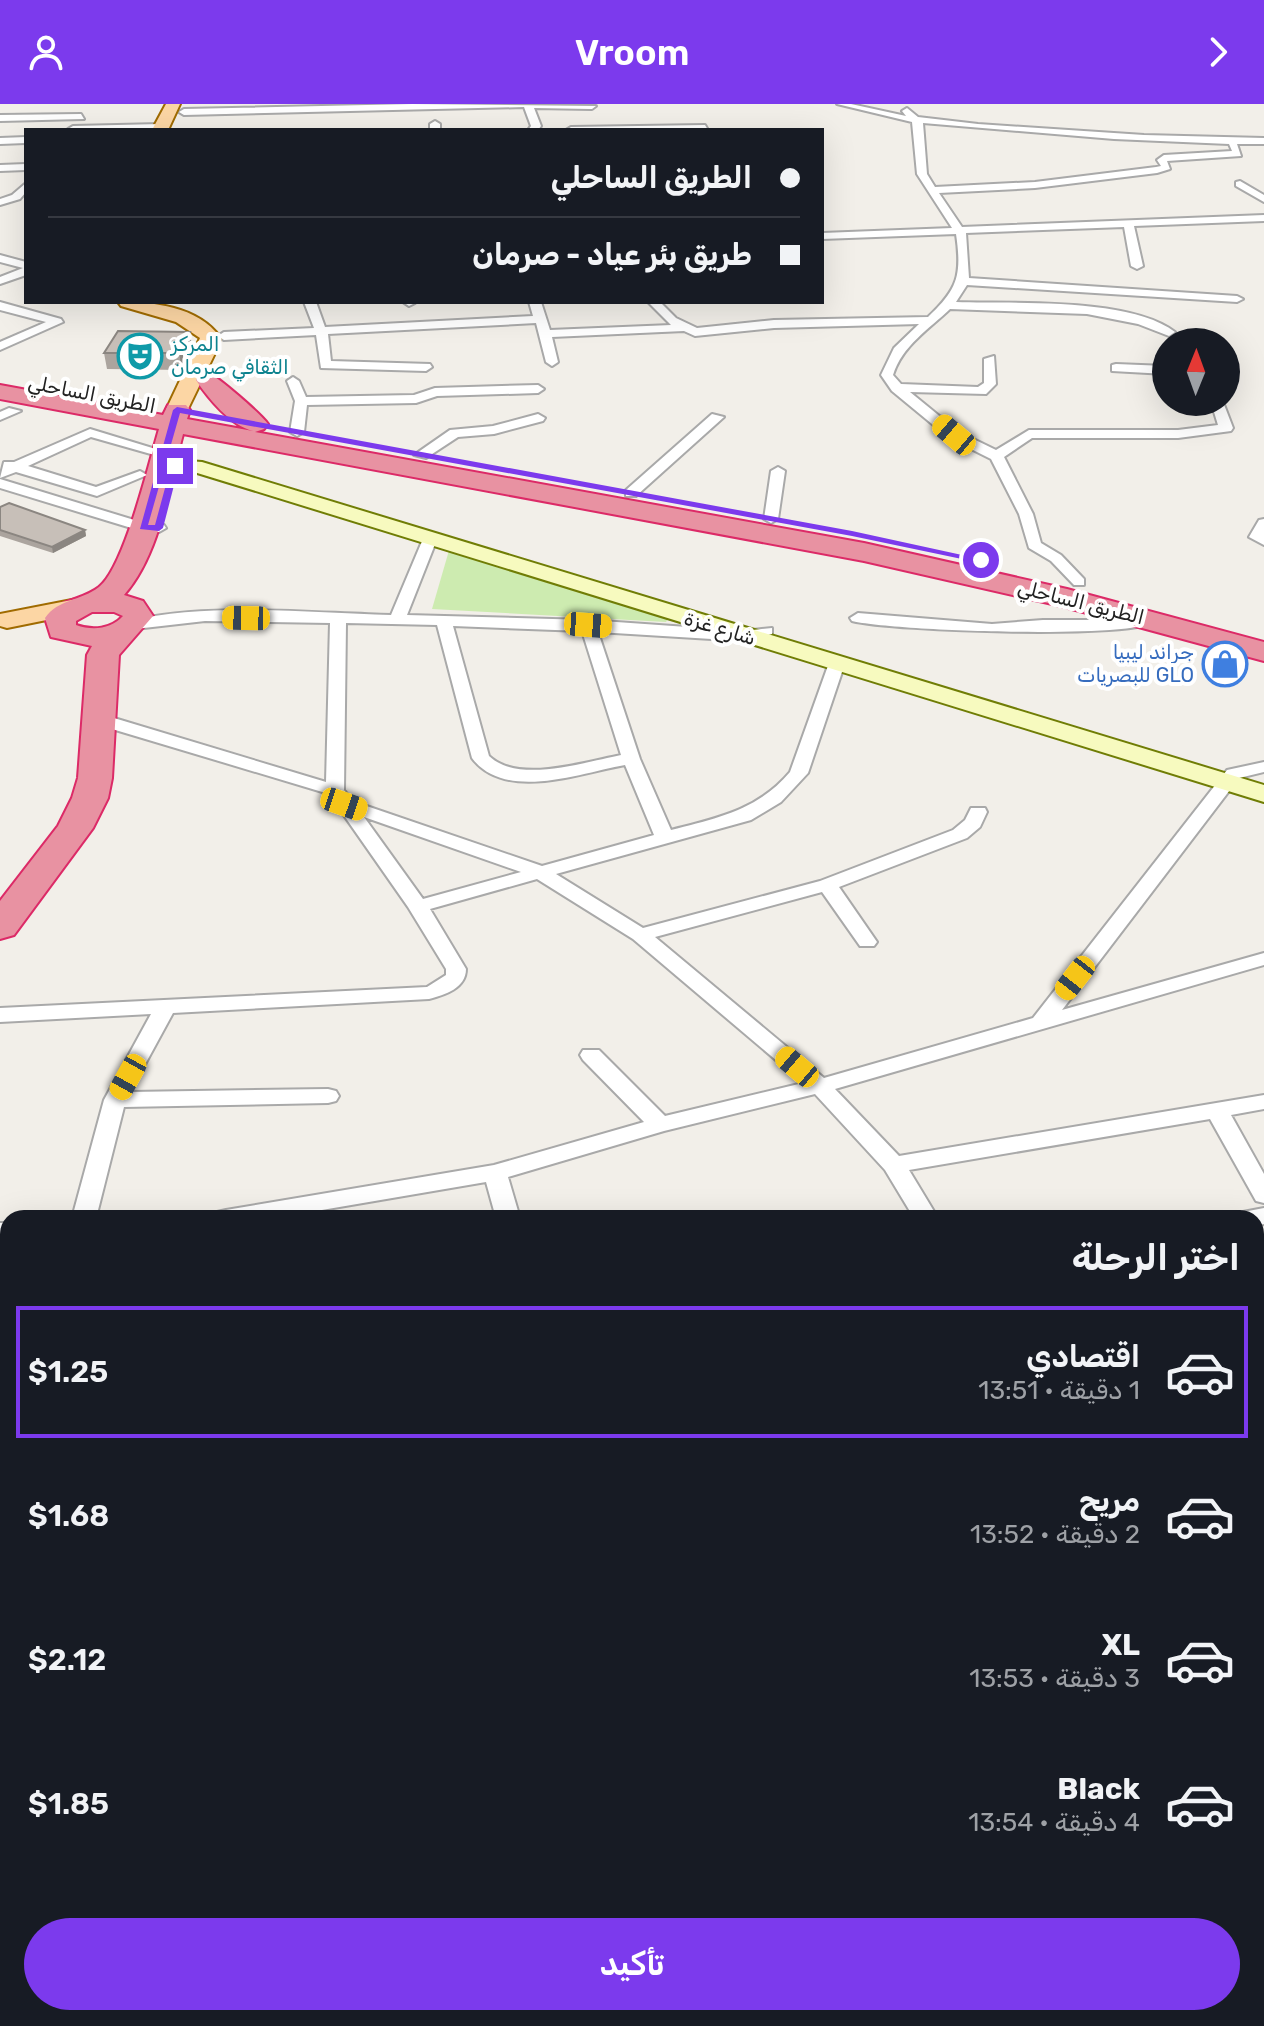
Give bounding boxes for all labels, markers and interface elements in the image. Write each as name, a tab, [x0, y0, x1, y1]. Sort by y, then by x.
icon: person	[24, 30, 68, 74]
icon: forward	[1196, 30, 1240, 74]
text: Vroom	[575, 31, 689, 74]
text: الطريق الساحلي	[551, 160, 752, 196]
text: طريق بئر عياد - صرمان	[472, 237, 752, 273]
north arrow	[1152, 328, 1240, 416]
map controls	[1152, 328, 1240, 416]
theatre icon: المركز الثقافي صرمان	[116, 332, 164, 380]
place label: المركز الثقافي صرمان	[170, 332, 289, 382]
street label: الطريق الساحلي	[26, 370, 158, 421]
car	[928, 410, 980, 460]
route end	[157, 448, 193, 484]
route start	[963, 542, 999, 578]
street label: الطريق الساحلي	[1015, 575, 1147, 632]
car	[222, 606, 270, 630]
street label: شارع غزة	[681, 606, 759, 652]
car	[563, 611, 613, 639]
place label: جراند ليبيا للبصريات GLO	[1077, 640, 1194, 687]
shop icon: جراند ليبيا للبصريات GLO	[1201, 640, 1249, 688]
car	[317, 785, 371, 823]
car	[1051, 952, 1099, 1004]
car	[771, 1042, 823, 1092]
car	[106, 1050, 150, 1104]
text: اختر الرحلة	[1072, 1236, 1240, 1279]
icon: car	[1164, 1336, 1236, 1408]
text: اقتصادي	[1026, 1339, 1140, 1375]
text: $1.25	[28, 1354, 108, 1390]
text: 1 دقيقة · 13:51	[978, 1375, 1140, 1406]
icon: car	[1164, 1480, 1236, 1552]
text: مريح	[1079, 1483, 1140, 1519]
text: $1.68	[28, 1498, 109, 1534]
text: 2 دقيقة · 13:52	[970, 1519, 1140, 1550]
icon: car	[1164, 1624, 1236, 1696]
text: XL	[1101, 1627, 1140, 1663]
text: $2.12	[28, 1642, 106, 1678]
text: 3 دقيقة · 13:53	[969, 1663, 1140, 1694]
icon: car	[1164, 1768, 1236, 1840]
text: Black	[1057, 1771, 1140, 1807]
text: $1.85	[28, 1786, 109, 1822]
text: 4 دقيقة · 13:54	[968, 1807, 1140, 1838]
button: تأكيد	[24, 1918, 1240, 2010]

